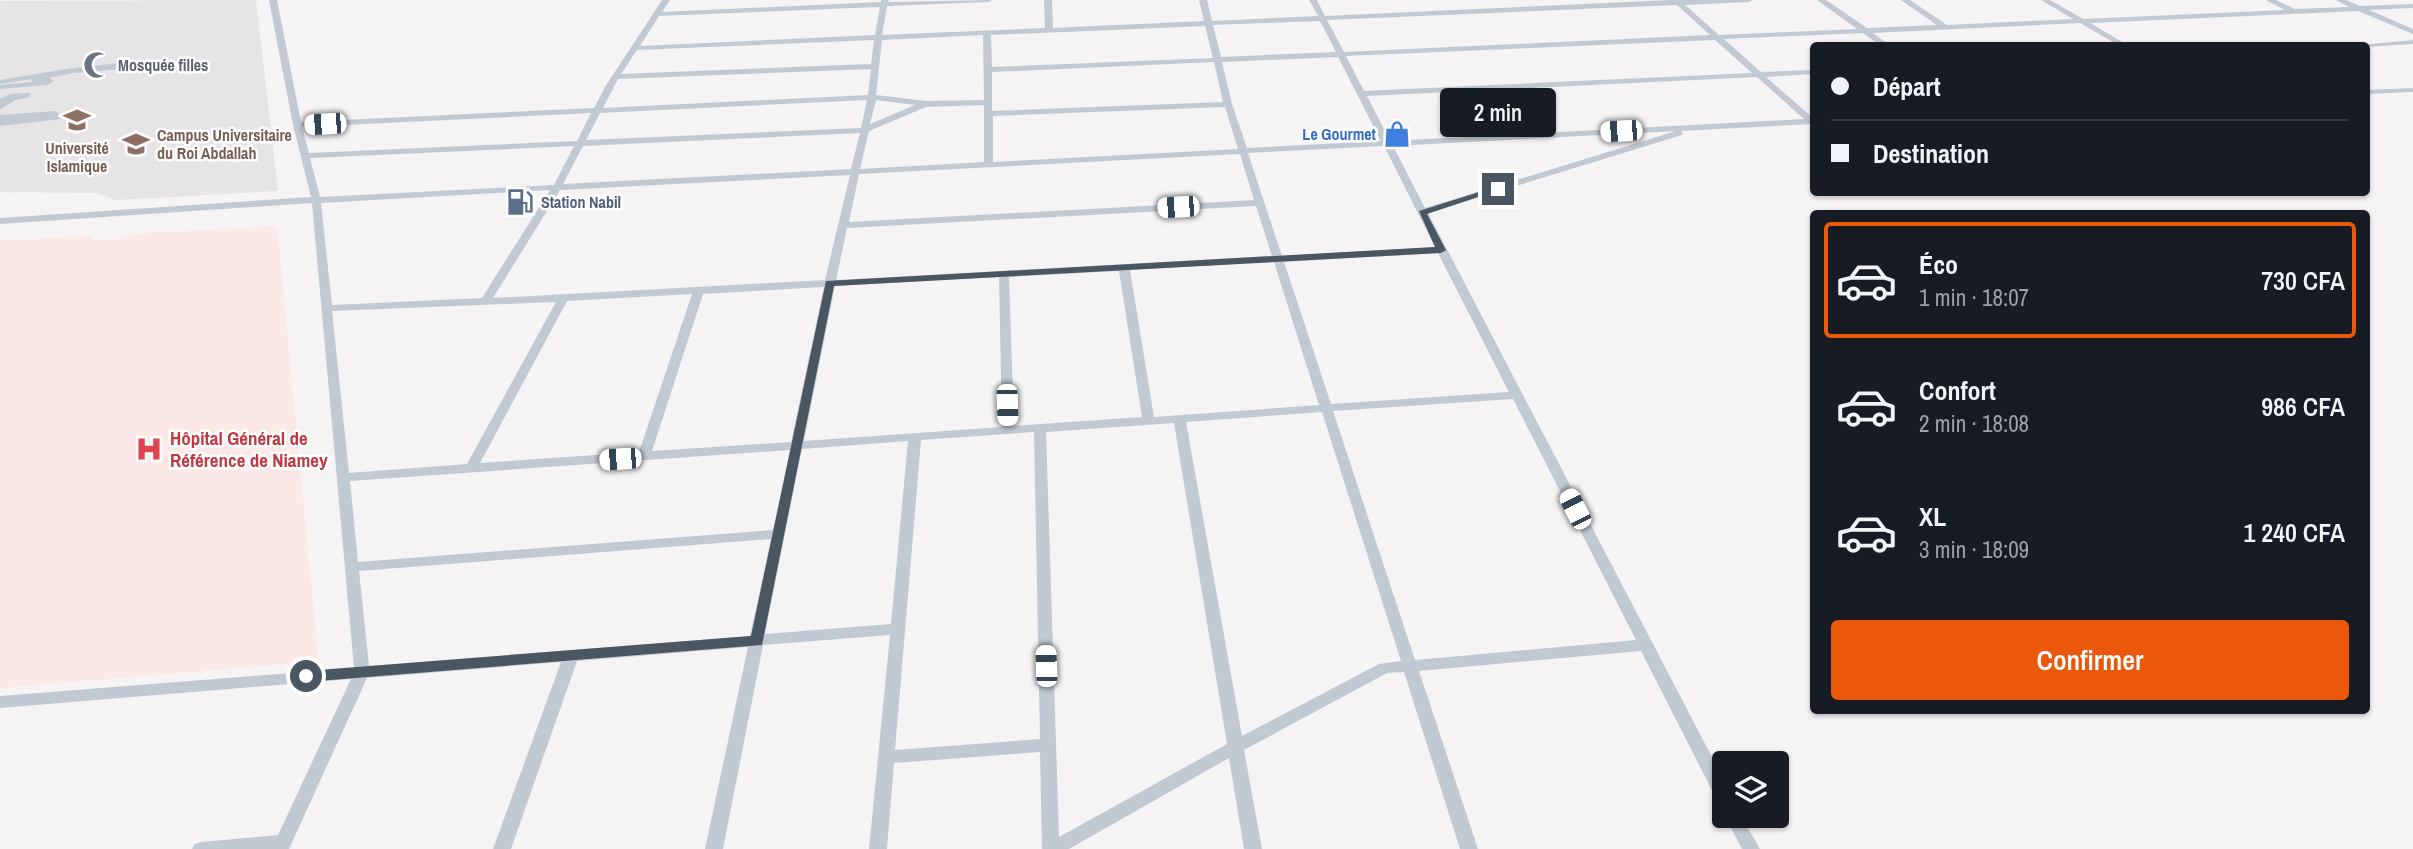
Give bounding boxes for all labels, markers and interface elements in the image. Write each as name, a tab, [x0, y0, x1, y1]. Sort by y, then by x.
mosque icon: Mosquée filles	[82, 50, 112, 80]
place label: Mosquée filles	[118, 54, 208, 76]
text: Départ	[1873, 69, 1941, 104]
callout: 2 min	[1440, 88, 1556, 136]
text: 2 min	[1474, 97, 1522, 128]
school or university icon: Université Islamique	[62, 105, 92, 135]
car	[304, 112, 347, 136]
shop icon: Le Gourmet	[1382, 119, 1412, 149]
car	[1600, 119, 1643, 143]
place label: Le Gourmet	[1302, 123, 1377, 145]
place label: Campus Universitaire du Roi Abdallah	[157, 124, 292, 164]
school or university icon: Campus Universitaire du Roi Abdallah	[121, 129, 151, 159]
text: Destination	[1873, 136, 1989, 171]
place label: Université Islamique	[45, 137, 109, 177]
route end	[1482, 173, 1514, 205]
fuel station icon: Station Nabil	[505, 187, 535, 217]
place label: Station Nabil	[541, 191, 621, 213]
car	[1157, 195, 1200, 219]
text: Éco	[1919, 247, 1958, 282]
icon: car	[1835, 249, 1898, 312]
text: 730 CFA	[2261, 263, 2345, 298]
text: 1 min · 18:07	[1919, 282, 2029, 313]
text: Confort	[1919, 373, 1996, 408]
icon: car	[1835, 375, 1898, 438]
car	[996, 384, 1019, 426]
text: 986 CFA	[2261, 389, 2345, 424]
text: 2 min · 18:08	[1919, 408, 2029, 439]
place label: Hôpital Général de Référence de Niamey	[170, 425, 328, 473]
hospital icon: Hôpital Général de Référence de Niamey	[134, 434, 164, 464]
car	[599, 447, 642, 471]
car	[1557, 486, 1594, 532]
text: XL	[1919, 499, 1946, 534]
icon: car	[1835, 501, 1898, 564]
text: 1 240 CFA	[2243, 515, 2345, 550]
text: 3 min · 18:09	[1919, 534, 2029, 565]
button: Confirmer	[1831, 620, 2349, 700]
car	[1035, 645, 1058, 687]
route start	[290, 660, 322, 692]
map controls	[1712, 751, 1789, 828]
button: layers	[1712, 751, 1789, 828]

